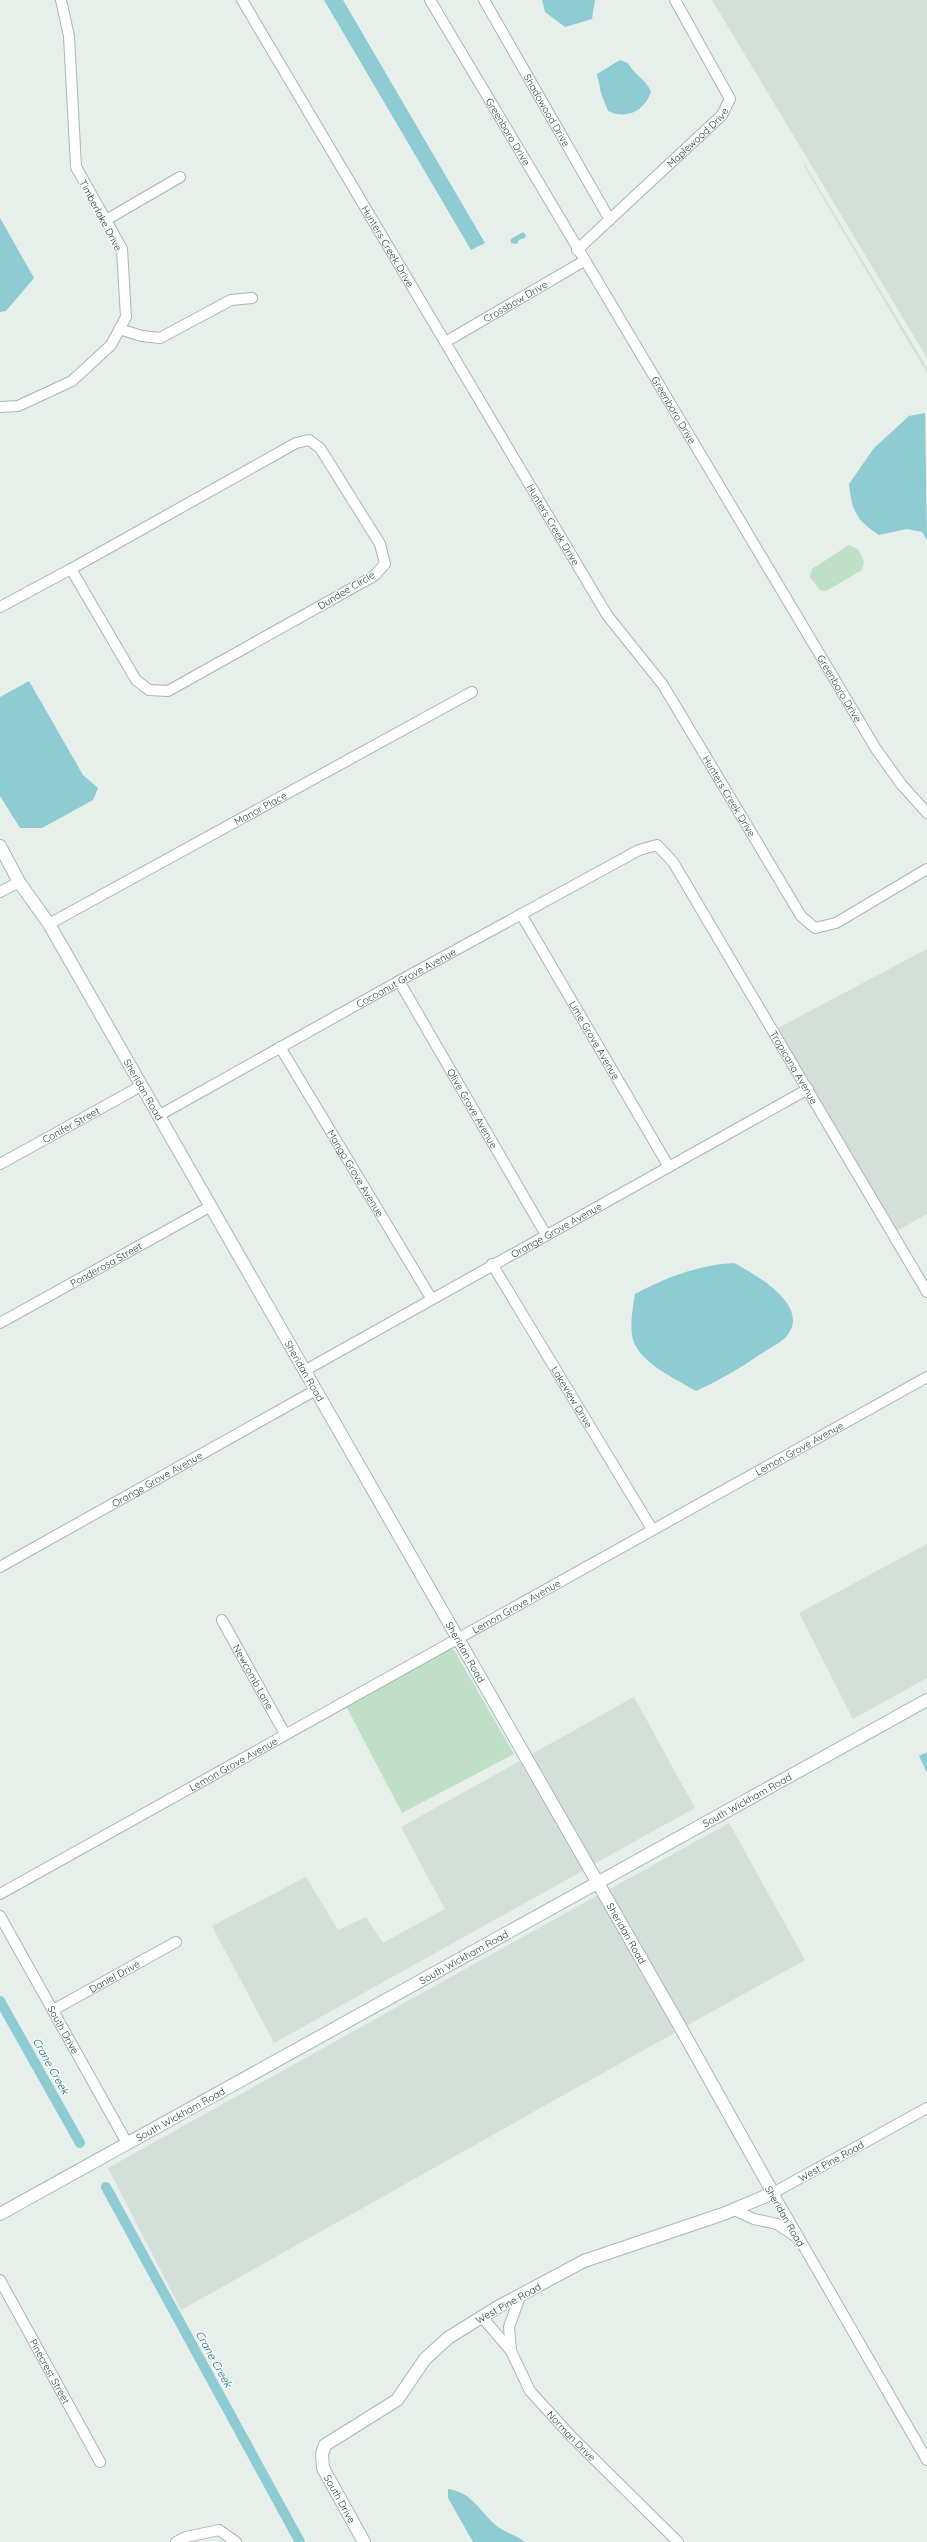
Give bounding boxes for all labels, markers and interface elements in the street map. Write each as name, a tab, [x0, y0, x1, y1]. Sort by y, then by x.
street label: Shadowood Drive	[521, 72, 573, 150]
street label: Greenboro Drive	[483, 96, 533, 168]
street label: Maplewood Drive	[664, 105, 732, 170]
street label: Timberlake Drive	[76, 177, 125, 253]
street label: Hunters Creek Drive	[358, 203, 417, 290]
street label: Crossbow Drive	[481, 278, 550, 325]
street label: Greenboro Drive	[649, 374, 699, 447]
street label: Hunters Creek Drive	[524, 482, 582, 568]
street label: Dundee Circle	[315, 568, 377, 613]
street label: Greenboro Drive	[814, 652, 865, 725]
street label: Hunters Creek Drive	[699, 753, 758, 840]
street label: Manor Place	[232, 789, 289, 828]
street label: Cocoanut Grove Avenue	[354, 945, 459, 1011]
street label: Lime Grove Avenue	[566, 998, 623, 1082]
street label: Tropicana Avenue	[767, 1028, 821, 1107]
street label: Sheridan Road	[121, 1057, 166, 1123]
street label: Olive Grove Avenue	[444, 1066, 501, 1151]
street label: Conifer Street	[40, 1104, 103, 1146]
street label: Mango Grove Avenue	[324, 1127, 387, 1219]
street label: Orange Grove Avenue	[509, 1200, 605, 1261]
street label: Ponderosa Street	[68, 1239, 145, 1290]
street label: Sheridan Road	[282, 1338, 327, 1404]
street label: Lakeview Drive	[548, 1364, 595, 1430]
street label: Lemon Grove Avenue	[753, 1419, 846, 1479]
street label: Orange Grove Avenue	[110, 1449, 205, 1510]
street label: Lemon Grove Avenue	[470, 1577, 563, 1636]
street label: Sheridan Road	[443, 1619, 488, 1685]
street label: Newcomb Lane	[230, 1642, 276, 1712]
street label: Lemon Grove Avenue	[187, 1734, 280, 1794]
street label: South Wickham Road	[700, 1770, 794, 1830]
street label: Sheridan Road	[603, 1900, 649, 1966]
street label: South Wickham Road	[417, 1928, 511, 1987]
street label: Daniel Drive	[87, 1957, 142, 1996]
street label: South Drive	[44, 2003, 82, 2056]
water label: Crane Creek	[30, 2035, 73, 2098]
street label: South Wickham Road	[134, 2085, 227, 2144]
street label: West Pine Road	[796, 2138, 866, 2185]
street label: Sheridan Road	[762, 2183, 807, 2249]
street label: West Pine Road	[473, 2280, 543, 2327]
water label: Crane Creek	[193, 2328, 236, 2391]
street label: Pinecrest Street	[27, 2337, 73, 2407]
street label: Norman Drive	[544, 2408, 599, 2464]
street label: South Drive	[321, 2472, 358, 2526]

